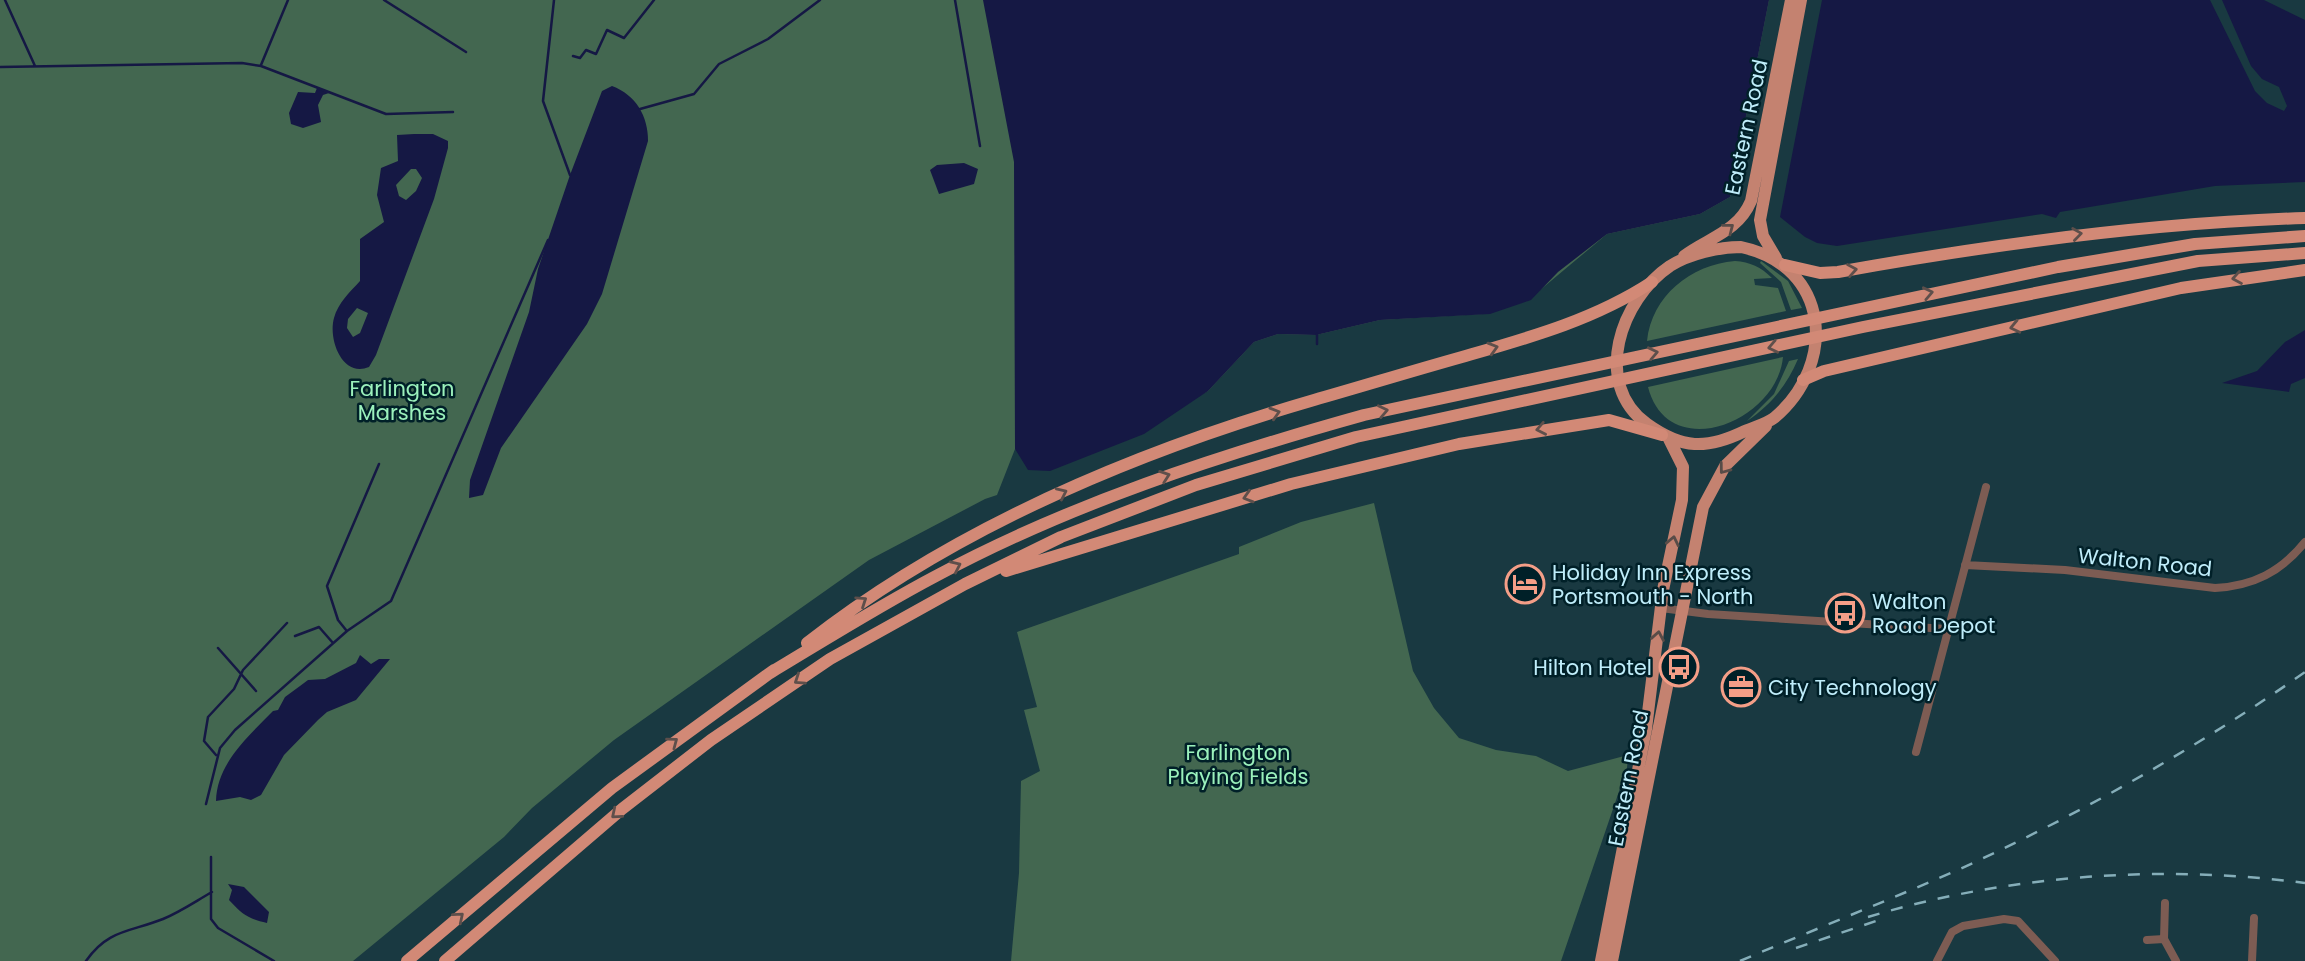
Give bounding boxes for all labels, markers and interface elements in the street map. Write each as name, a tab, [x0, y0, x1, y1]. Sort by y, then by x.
street label: Eastern Road	[1717, 56, 1775, 198]
one-way arrow	[1722, 224, 1734, 237]
one-way arrow	[2071, 227, 2083, 242]
one-way arrow	[1846, 263, 1858, 278]
one-way arrow	[2231, 270, 2243, 285]
one-way arrow	[1922, 287, 1934, 302]
one-way arrow	[2009, 319, 2021, 334]
one-way arrow	[1767, 338, 1779, 353]
one-way arrow	[1487, 342, 1499, 357]
one-way arrow	[1647, 347, 1659, 362]
park label: Farlington Marshes	[349, 374, 455, 427]
one-way arrow	[1377, 405, 1389, 420]
one-way arrow	[1269, 406, 1281, 421]
one-way arrow	[1536, 421, 1547, 436]
one-way arrow	[1719, 462, 1732, 474]
one-way arrow	[1159, 470, 1171, 484]
one-way arrow	[1055, 487, 1067, 501]
one-way arrow	[1243, 488, 1255, 503]
one-way arrow	[1664, 535, 1679, 547]
street label: Walton Road	[2077, 541, 2213, 583]
place label: Holiday Inn Express Portsmouth - North	[1552, 558, 1754, 611]
one-way arrow	[949, 560, 961, 574]
hotel icon: Holiday Inn Express Portsmouth - North	[1504, 563, 1546, 605]
place label: Walton Road Depot	[1872, 587, 1995, 640]
bus stop icon: Walton Road Depot	[1824, 592, 1866, 634]
one-way arrow	[854, 597, 867, 609]
one-way arrow	[1650, 630, 1665, 642]
bus stop icon: Hilton Hotel	[1658, 646, 1700, 688]
place label: Hilton Hotel	[1533, 653, 1652, 682]
office icon: City Technology	[1720, 666, 1762, 708]
one-way arrow	[794, 671, 807, 684]
place label: City Technology	[1768, 673, 1937, 702]
street label: Eastern Road	[1601, 707, 1655, 849]
one-way arrow	[665, 737, 678, 750]
park label: Farlington Playing Fields	[1168, 738, 1308, 791]
one-way arrow	[611, 806, 624, 818]
one-way arrow	[451, 913, 464, 925]

